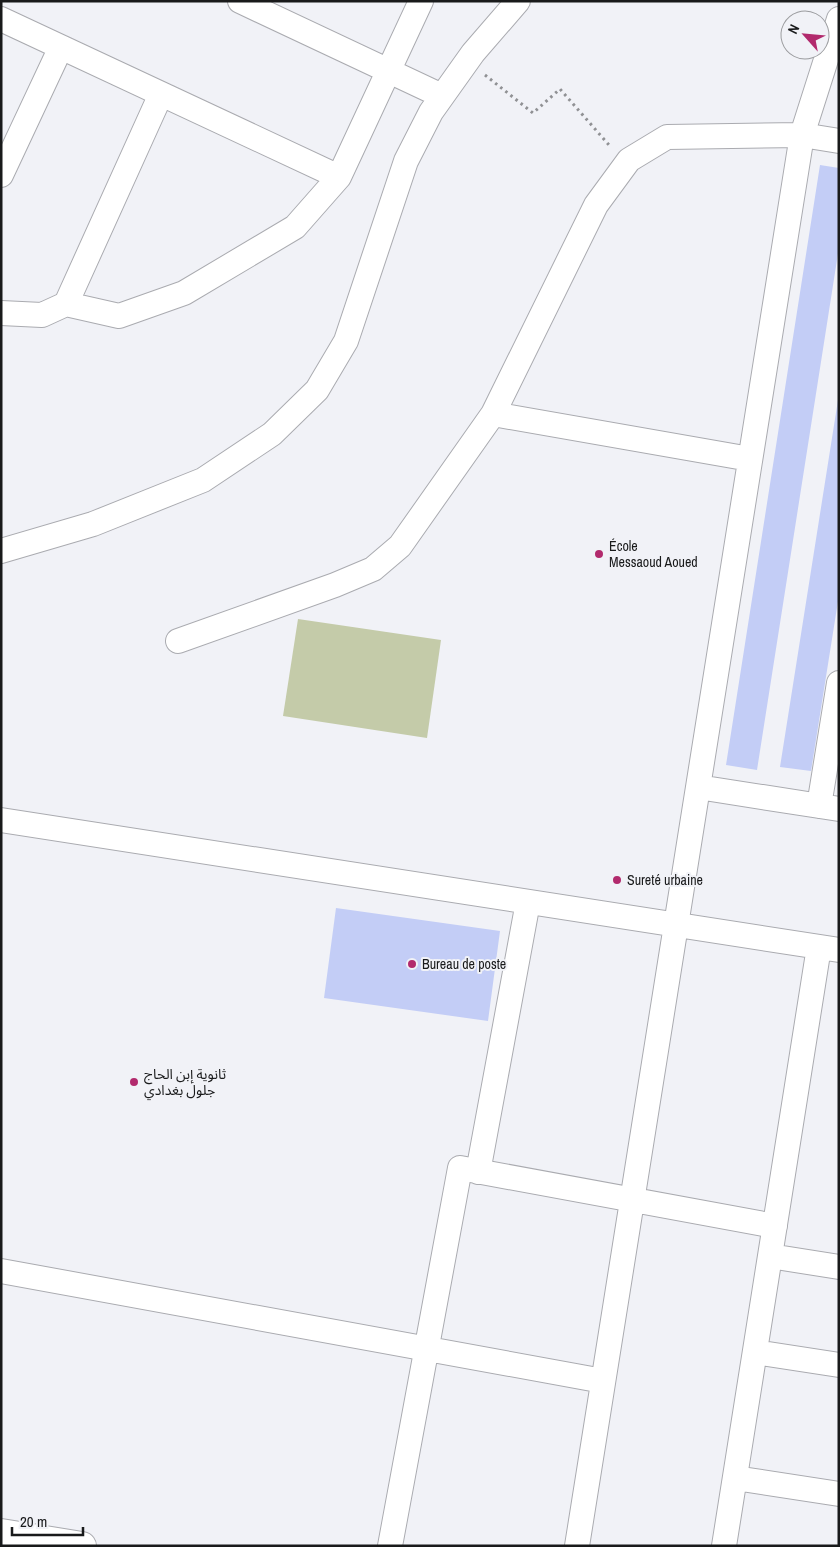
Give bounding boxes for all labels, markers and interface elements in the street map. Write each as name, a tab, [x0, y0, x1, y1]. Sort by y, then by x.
north arrow	[780, 10, 830, 60]
text: N	[784, 21, 803, 37]
place label: École Messaoud Aoued	[609, 537, 698, 571]
marker: École Messaoud Aoued	[593, 548, 605, 560]
place label: Sureté urbaine	[627, 871, 703, 889]
marker: Sureté urbaine	[611, 874, 623, 886]
place label: Bureau de poste	[422, 955, 506, 973]
marker: Bureau de poste	[406, 958, 418, 970]
place label: ثانوية إبن الحاج جلول بغدادي	[144, 1065, 226, 1101]
marker: ثانوية إبن الحاج جلول بغدادي	[128, 1076, 140, 1088]
scale bar	[12, 1504, 84, 1536]
text: 20 m	[20, 1511, 47, 1532]

